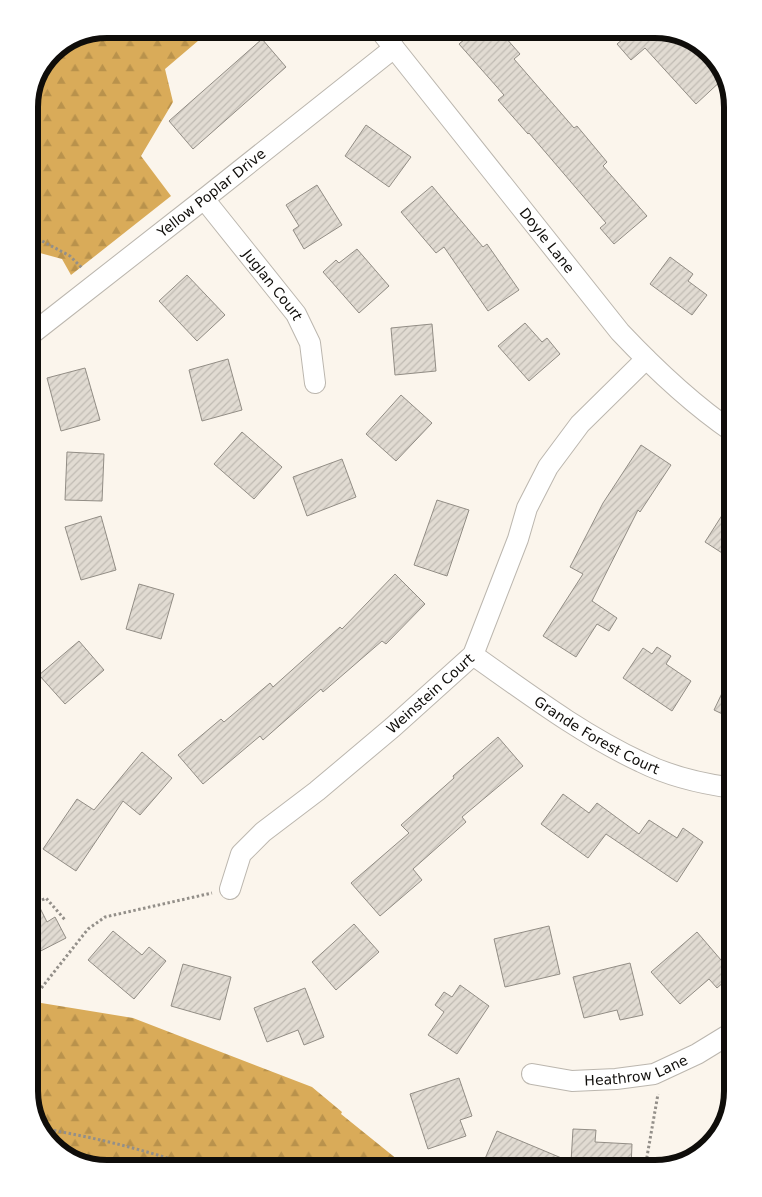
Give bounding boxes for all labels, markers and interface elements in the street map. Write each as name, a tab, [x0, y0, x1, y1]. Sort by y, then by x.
street label: Yellow Poplar Drive	[154, 145, 269, 241]
street label: Doyle Lane	[516, 205, 578, 276]
street label: Juglan Court	[239, 245, 306, 323]
street label: Weinstein Court	[383, 650, 477, 737]
street label: Grande Forest Court	[531, 693, 662, 777]
street label: Heathrow Lane	[584, 1052, 690, 1088]

